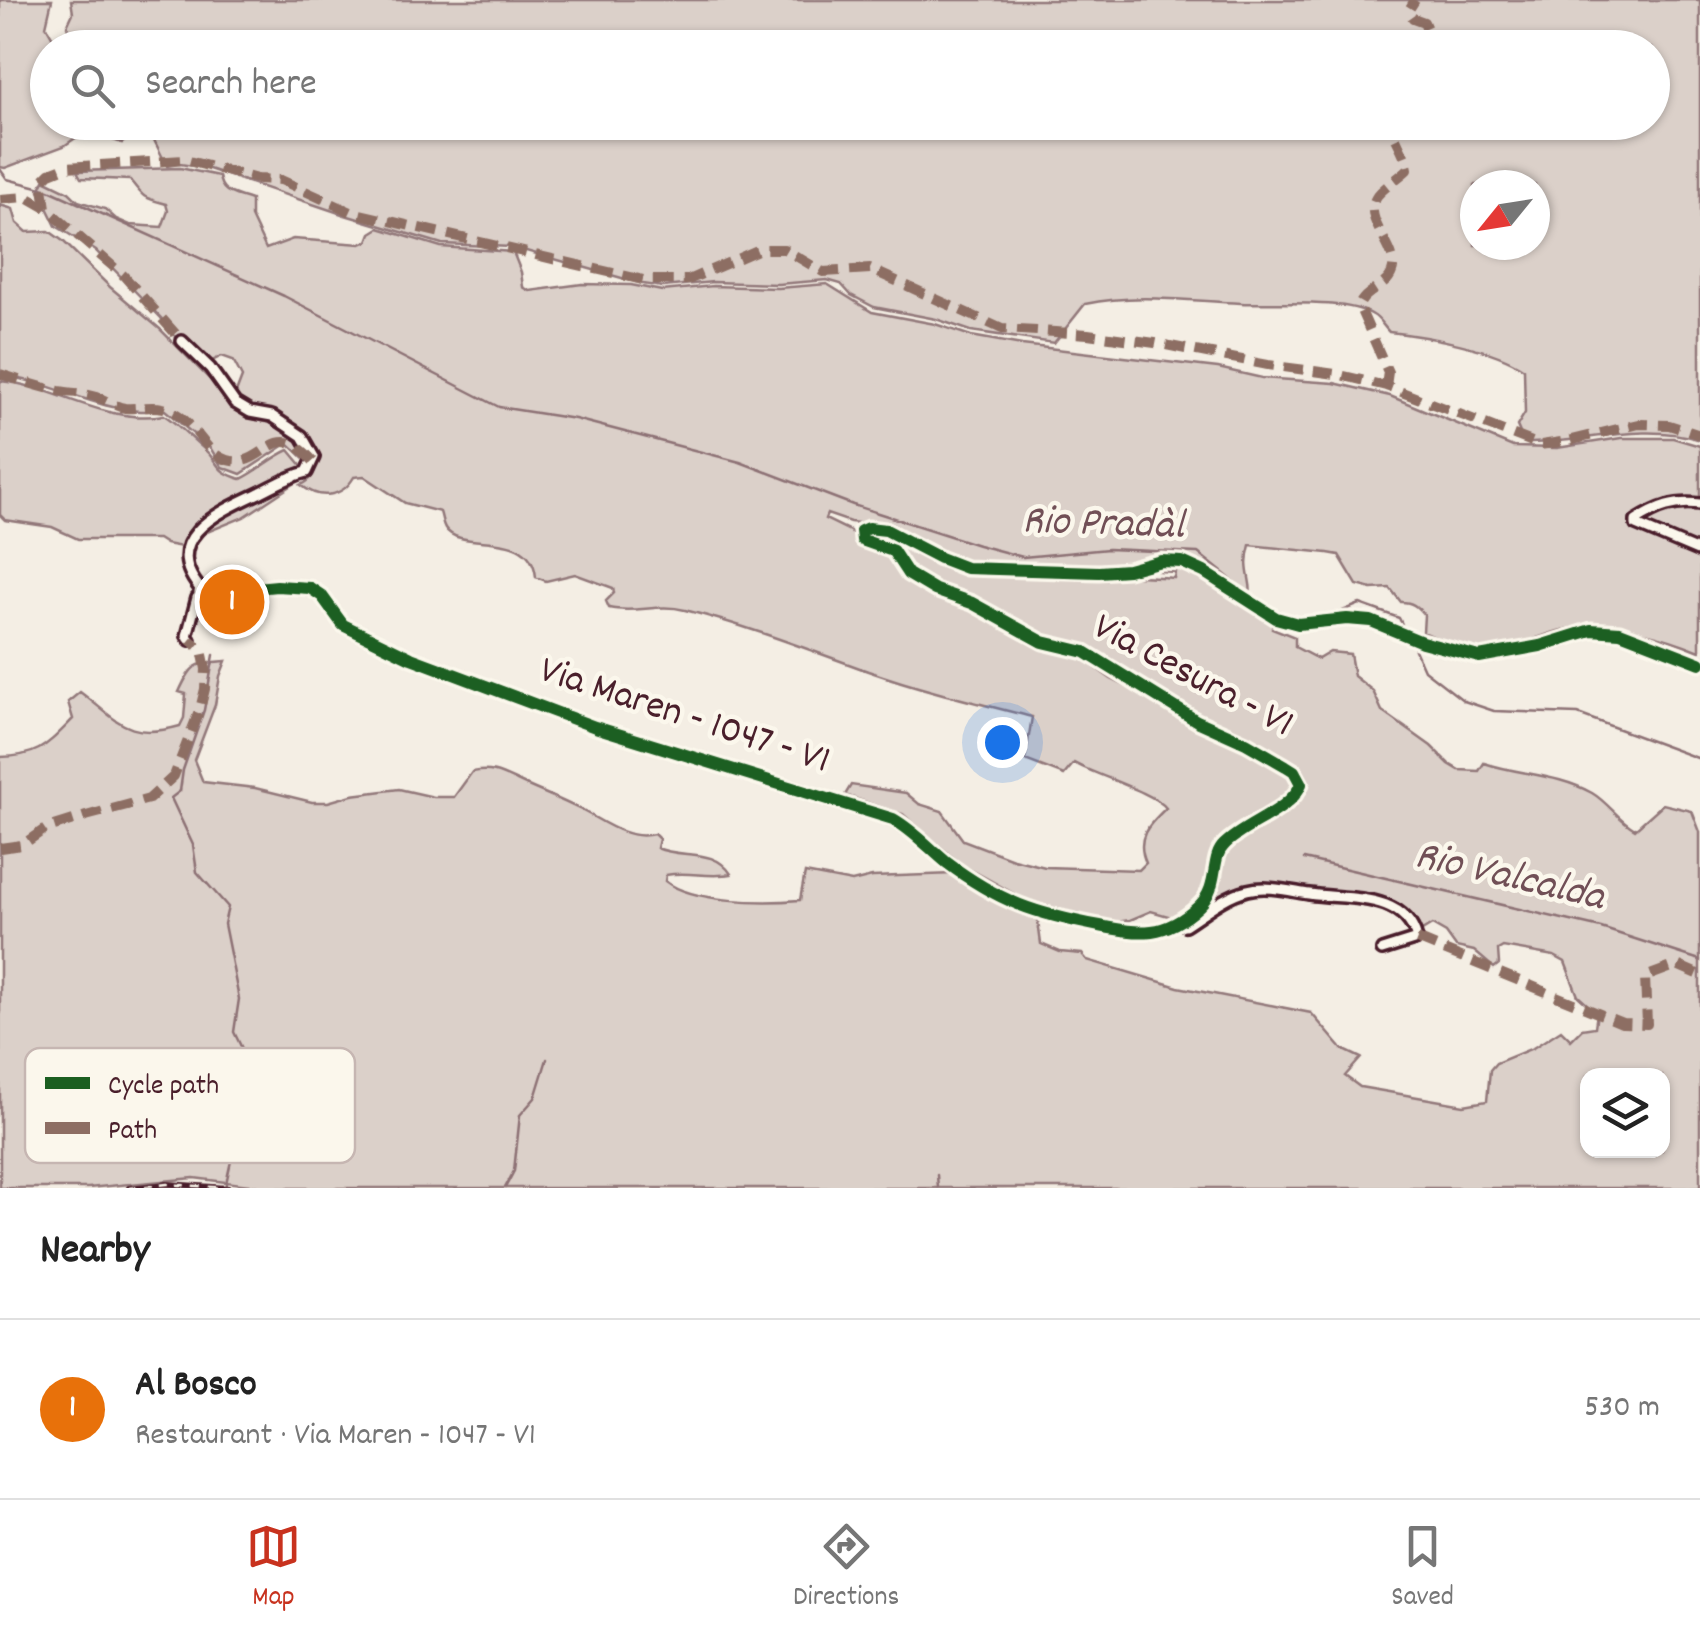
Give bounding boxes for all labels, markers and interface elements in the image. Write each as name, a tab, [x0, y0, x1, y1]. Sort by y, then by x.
search box	[30, 30, 1670, 140]
icon: search	[65, 58, 120, 113]
text: Search here	[145, 58, 317, 113]
north arrow	[1460, 170, 1550, 260]
water label: Rio Pradàl	[1021, 493, 1188, 559]
pin: 1	[200, 564, 264, 640]
street label: Via Cesura - V1	[1082, 601, 1302, 755]
street label: Via Maren - 1047 - V1	[532, 644, 836, 792]
your location	[977, 717, 1028, 768]
water label: Rio Valcalda	[1409, 828, 1612, 930]
legend	[25, 1048, 355, 1163]
text: Cycle path	[108, 1068, 219, 1108]
map controls	[1580, 1068, 1670, 1158]
button: layers	[1580, 1068, 1670, 1158]
text: Path	[108, 1113, 157, 1153]
text: Nearby	[40, 1223, 150, 1283]
text: Al Bosco	[135, 1359, 257, 1414]
text: 1	[69, 1386, 76, 1432]
text: 530 m	[1584, 1386, 1660, 1432]
text: Restaurant · Via Maren - 1047 - V1	[135, 1414, 536, 1460]
tab: Map	[246, 1519, 301, 1619]
tab: Directions	[793, 1519, 899, 1619]
tab: Saved	[1391, 1519, 1454, 1619]

